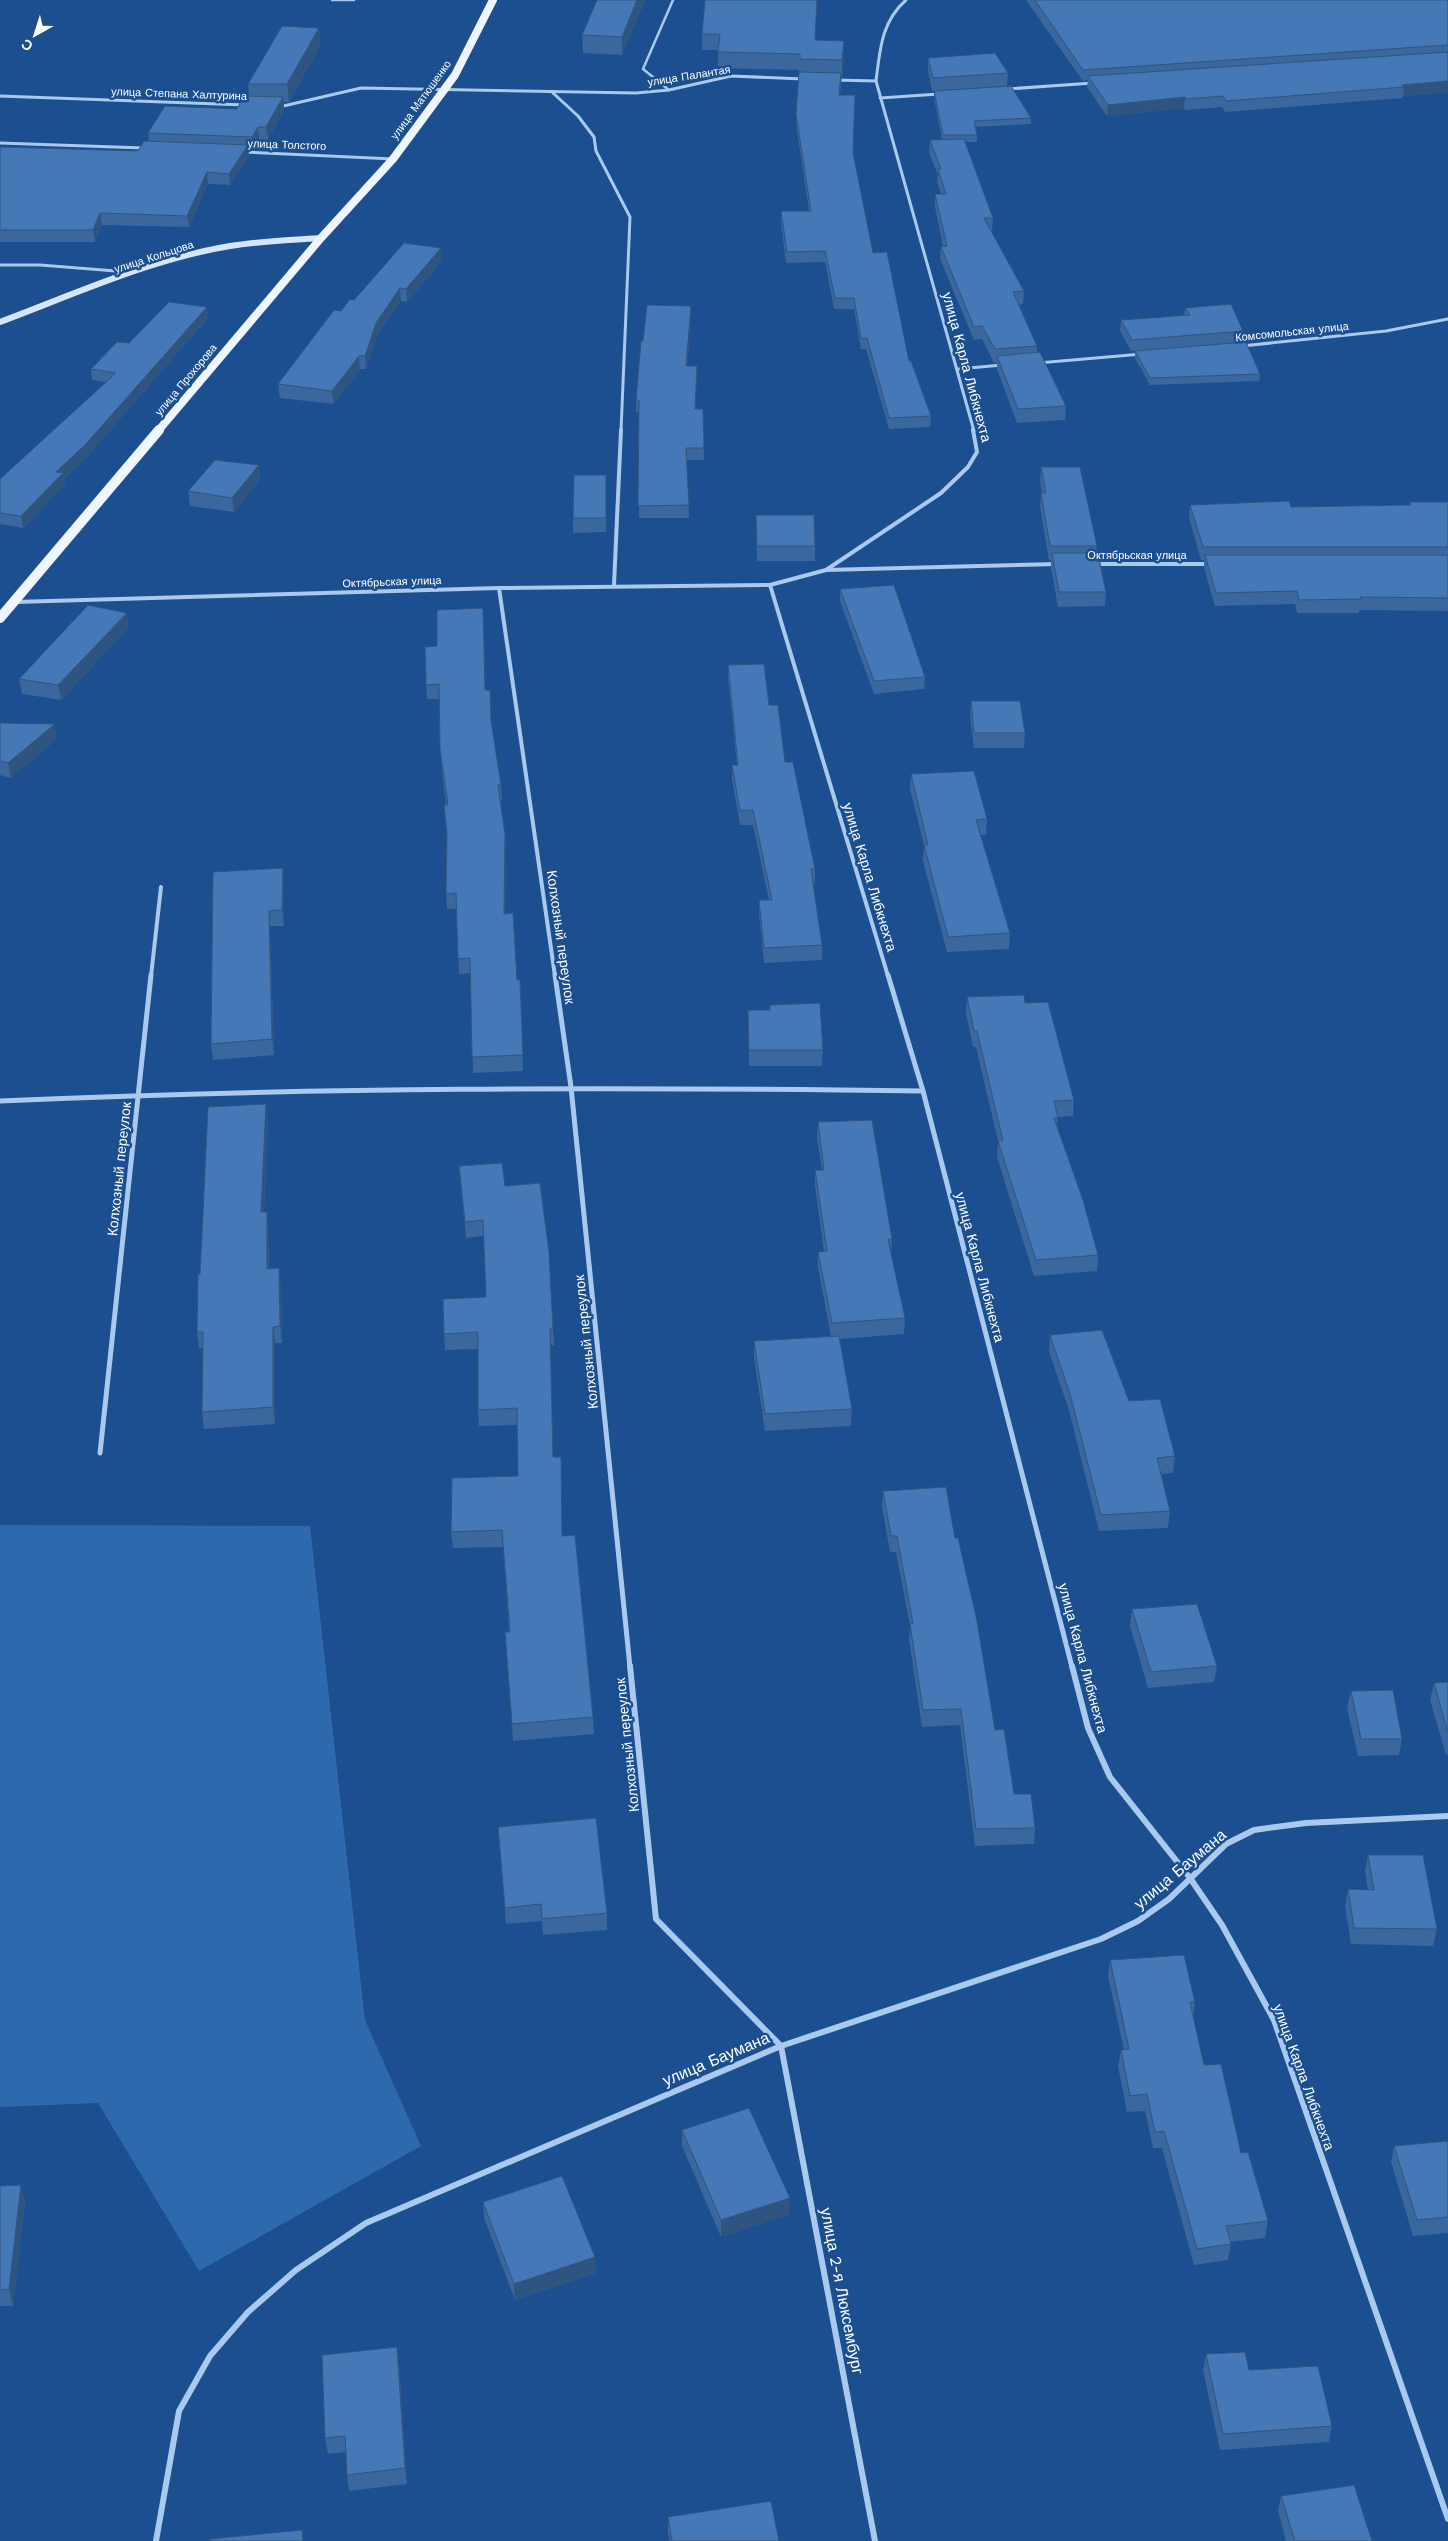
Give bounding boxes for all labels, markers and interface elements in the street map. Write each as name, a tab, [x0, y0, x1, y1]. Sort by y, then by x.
north arrow	[10, 10, 60, 60]
text: С	[18, 36, 36, 55]
street label: улица Матюшенко	[388, 58, 454, 142]
street label: улица Палантая	[647, 63, 731, 89]
street label: улица Степана Халтурина	[111, 85, 248, 103]
street label: улица Толстого	[248, 137, 326, 153]
street label: улица Кольцова	[113, 238, 196, 276]
street label: улица Карла Либкнехта	[939, 290, 995, 444]
street label: Комсомольская улица	[1235, 319, 1350, 344]
street label: улица Прохорова	[152, 341, 220, 418]
street label: Октябрьская улица	[1087, 549, 1188, 562]
street label: Октябрьская улица	[342, 574, 443, 590]
street label: улица Карла Либкнехта	[840, 801, 900, 953]
street label: Колхозный переулок	[544, 869, 578, 1006]
street label: Колхозный переулок	[104, 1100, 134, 1237]
street label: улица Карла Либкнехта	[952, 1190, 1008, 1344]
street label: Колхозный переулок	[571, 1273, 601, 1410]
street label: улица Карла Либкнехта	[1055, 1581, 1111, 1735]
street label: Колхозный переулок	[612, 1676, 642, 1813]
street label: улица Баумана	[1130, 1825, 1230, 1913]
street label: улица Карла Либкнехта	[1270, 2002, 1338, 2153]
street label: улица Баумана	[660, 2028, 772, 2090]
street label: улица 2-я Люксембург	[817, 2206, 868, 2376]

